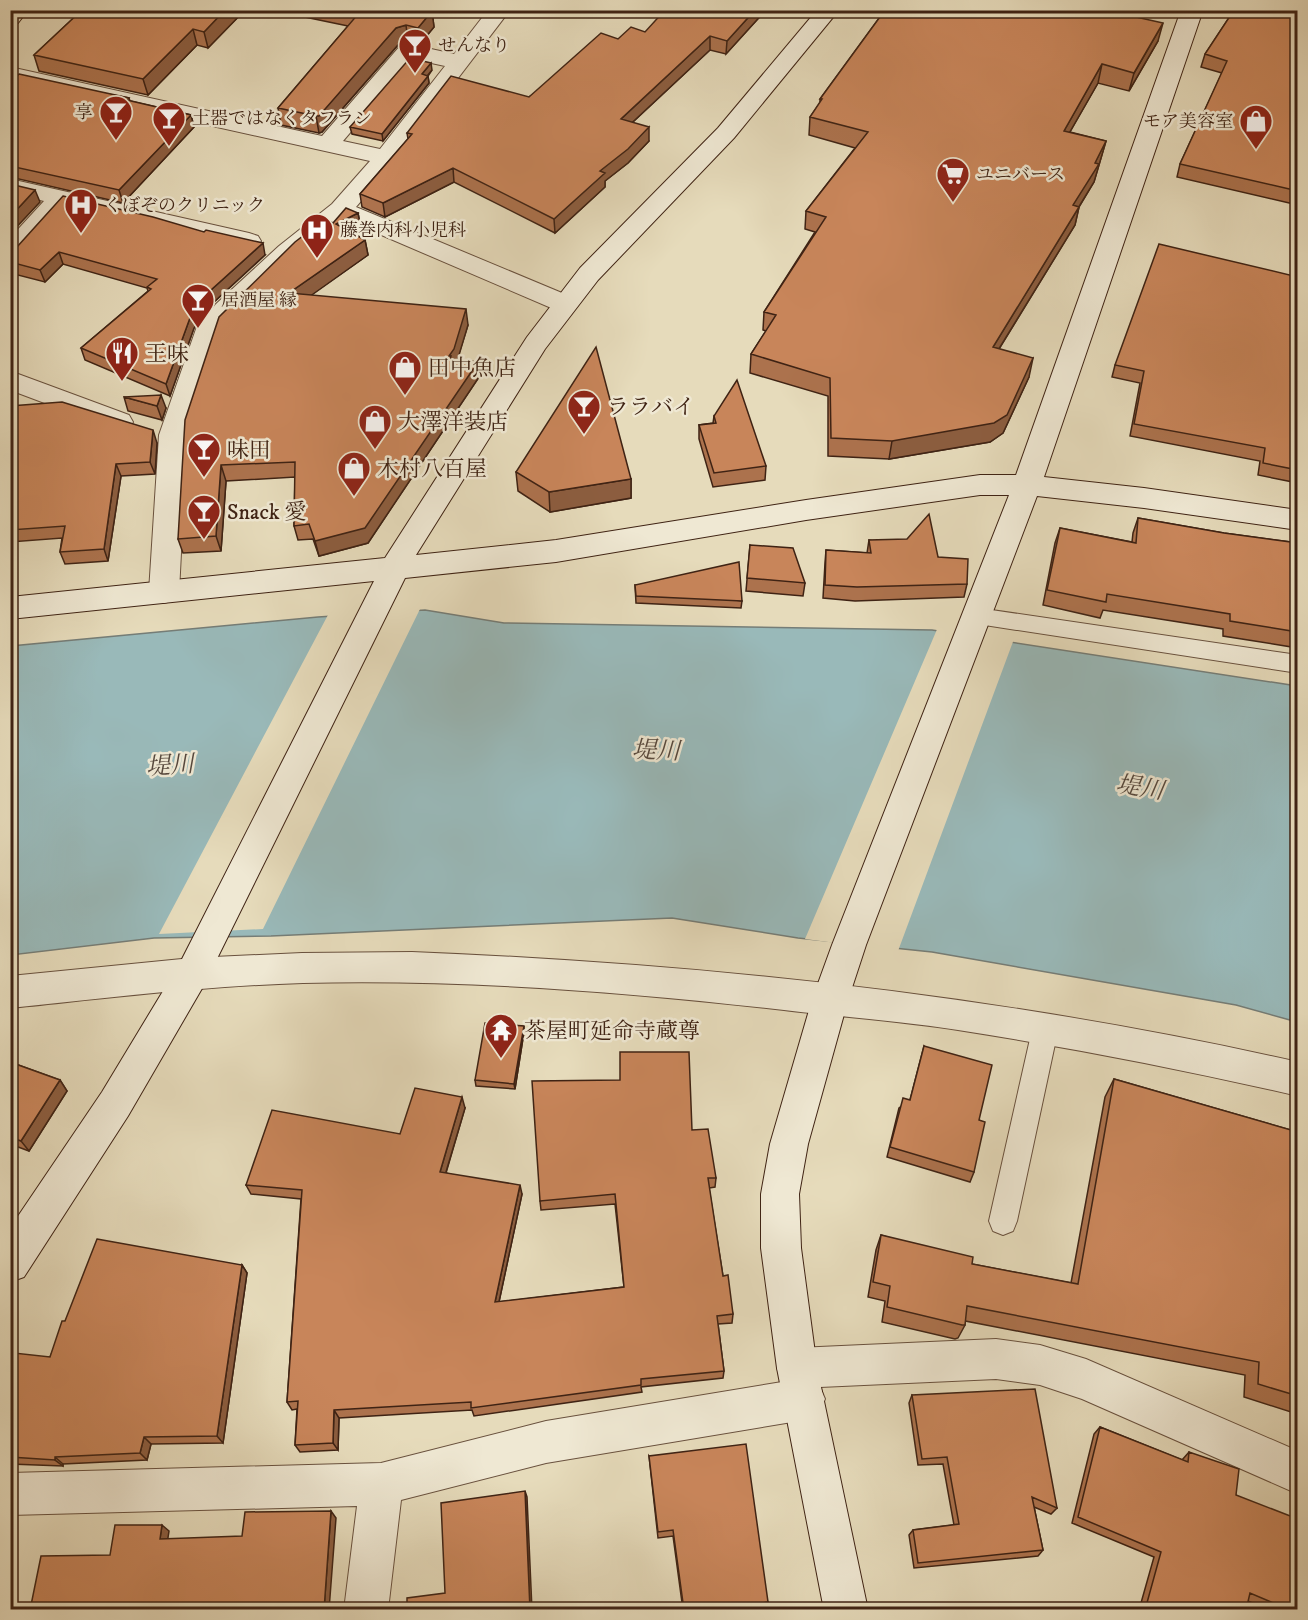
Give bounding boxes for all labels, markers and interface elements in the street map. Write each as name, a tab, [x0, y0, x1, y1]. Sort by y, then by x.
bar icon: せんなり	[397, 27, 433, 74]
place label: せんなり	[438, 35, 510, 57]
bar icon: 享	[98, 94, 134, 141]
bar icon: 土器ではなくタフラン	[151, 100, 187, 147]
place label: 享	[75, 102, 93, 124]
shop icon: モア美容室	[1238, 103, 1274, 150]
place label: 土器ではなくタフラン	[192, 108, 372, 130]
place label: モア美容室	[1143, 111, 1233, 133]
supermarket icon: ユニバース	[935, 156, 971, 203]
place label: ユニバース	[976, 164, 1065, 186]
hospital icon: くぼぞのクリニック	[63, 187, 99, 234]
place label: くぼぞのクリニック	[104, 195, 265, 217]
hospital icon: 藤巻内科小児科	[299, 212, 335, 259]
place label: 藤巻内科小児科	[340, 220, 466, 242]
bar icon: 居酒屋 縁	[180, 282, 216, 329]
place label: 居酒屋 縁	[221, 290, 297, 312]
restaurant icon: 王味	[104, 335, 140, 382]
place label: 王味	[145, 341, 189, 368]
shop icon: 田中魚店	[387, 349, 423, 396]
place label: 田中魚店	[428, 355, 516, 382]
bar icon: ララバイ	[566, 388, 602, 435]
place label: ララバイ	[607, 394, 695, 421]
shop icon: 大澤洋装店	[357, 403, 393, 450]
place label: 大澤洋装店	[398, 409, 508, 436]
bar icon: 味田	[186, 431, 222, 478]
place label: 味田	[227, 437, 271, 464]
shop icon: 木村八百屋	[336, 450, 372, 497]
place label: 木村八百屋	[377, 456, 487, 483]
bar icon: Snack 愛	[186, 493, 222, 540]
place label: Snack 愛	[227, 499, 306, 526]
water label: 堤川	[631, 735, 683, 767]
water label: 堤川	[145, 749, 198, 783]
water label: 堤川	[1114, 769, 1169, 807]
temple icon: 茶屋町延命寺蔵尊	[483, 1012, 519, 1059]
place label: 茶屋町延命寺蔵尊	[524, 1018, 700, 1045]

